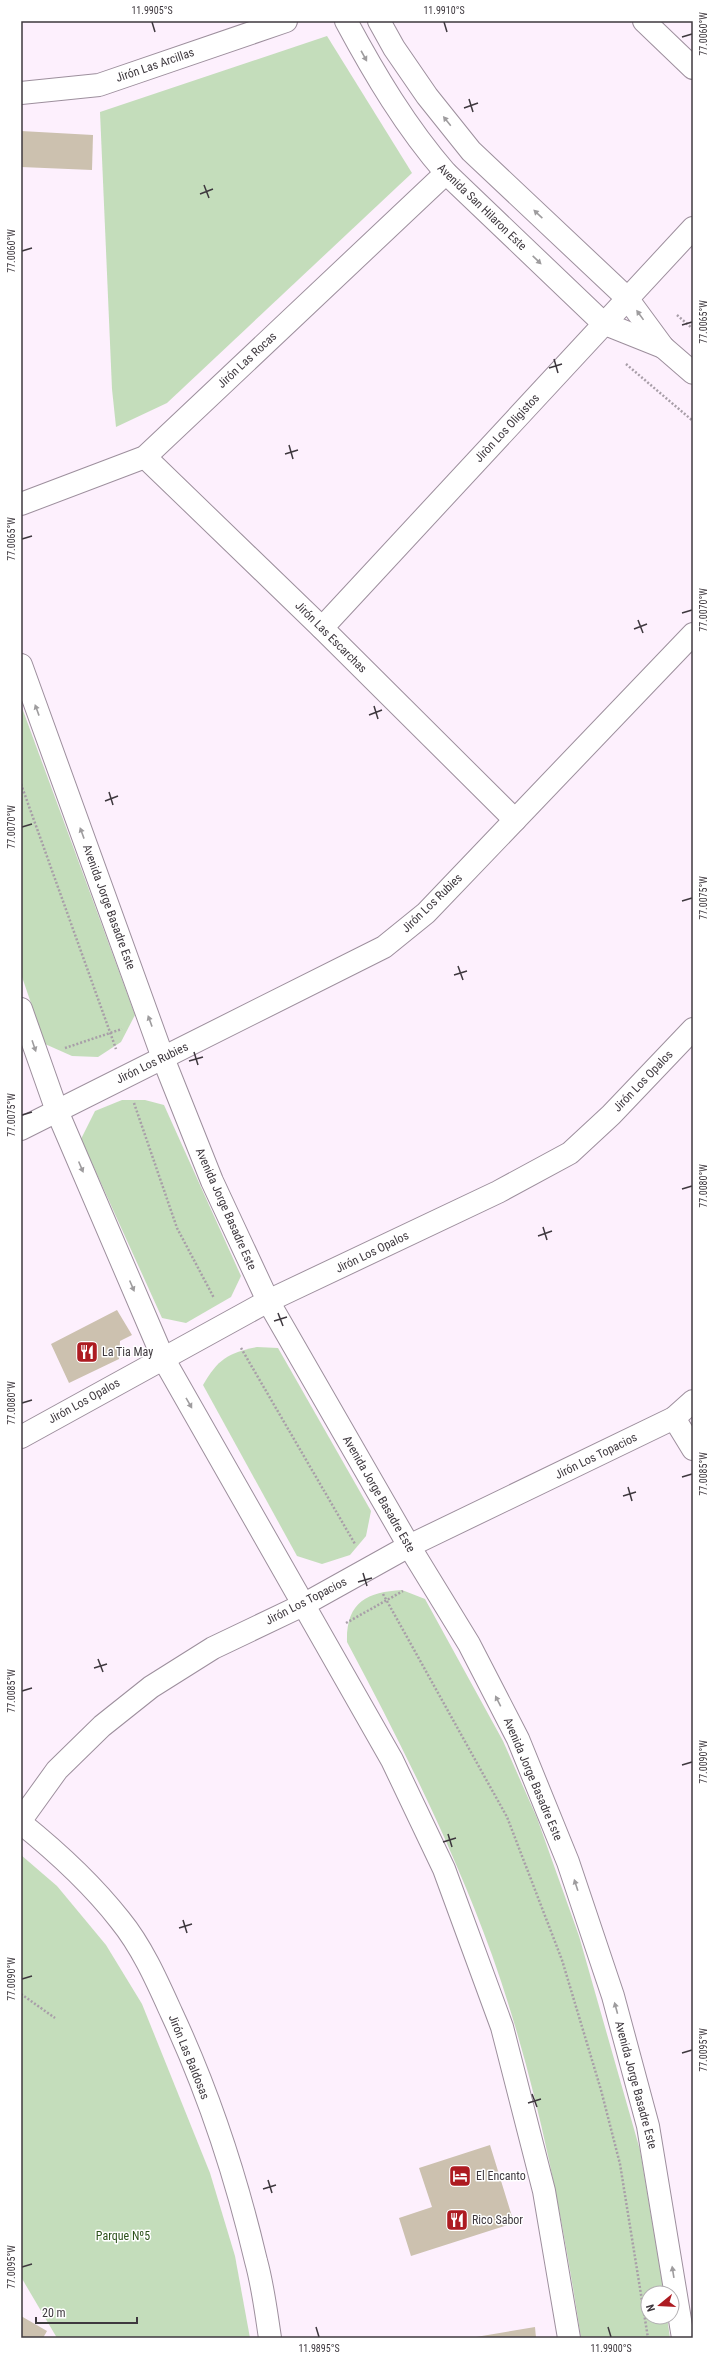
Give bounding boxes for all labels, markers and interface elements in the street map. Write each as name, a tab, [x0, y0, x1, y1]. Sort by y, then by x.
text: 11.9905°S	[131, 5, 173, 16]
text: 11.9910°S	[423, 5, 465, 16]
text: 77.0060°W	[698, 12, 709, 56]
street label: Jirón Las Arcillas	[114, 45, 196, 85]
one-way arrow	[360, 50, 367, 61]
one-way arrow	[443, 116, 451, 127]
street label: Avenida San Hilaron Este	[435, 161, 530, 253]
one-way arrow	[533, 209, 543, 219]
text: 77.0060°W	[6, 229, 17, 273]
one-way arrow	[532, 255, 542, 265]
text: 77.0065°W	[698, 300, 709, 344]
one-way arrow	[636, 310, 644, 320]
street label: Jirón Las Rocas	[215, 329, 279, 391]
street label: Jiròn Los Oligistos	[472, 391, 542, 465]
text: 77.0065°W	[6, 517, 17, 561]
text: 77.0070°W	[698, 588, 709, 632]
street label: Jirón Las Escarchas	[292, 598, 370, 676]
one-way arrow	[34, 704, 40, 716]
text: 77.0070°W	[6, 805, 17, 849]
one-way arrow	[78, 826, 84, 838]
street label: Avenida Jorge Basadre Este	[80, 843, 138, 972]
street label: Jirón Los Rubies	[399, 871, 465, 935]
text: 77.0075°W	[698, 876, 709, 920]
one-way arrow	[146, 1014, 152, 1026]
street label: Jirón Los Rubies	[114, 1039, 190, 1087]
one-way arrow	[31, 1040, 37, 1052]
street label: Jirón Los Opalos	[610, 1047, 676, 1115]
text: 77.0075°W	[6, 1093, 17, 1137]
street label: Avenida Jorge Basadre Este	[193, 1146, 259, 1272]
one-way arrow	[78, 1161, 84, 1173]
text: 77.0080°W	[698, 1164, 709, 1208]
street label: Jirón Los Opalos	[333, 1228, 411, 1276]
one-way arrow	[129, 1281, 135, 1292]
restaurant icon: La Tia May	[74, 1339, 100, 1365]
place label: La Tia May	[102, 1345, 153, 1359]
street label: Jirón Los Opalos	[46, 1376, 122, 1426]
text: 77.0080°W	[6, 1381, 17, 1425]
one-way arrow	[185, 1397, 192, 1409]
street label: Jirón Los Topacios	[553, 1430, 639, 1482]
street label: Avenida Jorge Basadre Este	[340, 1433, 418, 1555]
text: 77.0085°W	[698, 1452, 709, 1496]
street label: Jirón Los Topacios	[263, 1574, 349, 1628]
text: 77.0085°W	[6, 1669, 17, 1713]
one-way arrow	[495, 1695, 501, 1706]
street label: Avenida Jorge Basadre Este	[501, 1716, 565, 1843]
text: 77.0090°W	[698, 1740, 709, 1784]
one-way arrow	[572, 1878, 578, 1890]
text: 77.0090°W	[6, 1957, 17, 2001]
one-way arrow	[613, 2002, 619, 2014]
street label: Jirón Las Baldosas	[166, 2013, 212, 2101]
street label: Avenida Jorge Basadre Este	[612, 2019, 660, 2151]
text: 77.0095°W	[698, 2028, 709, 2072]
hotel icon: El Encanto	[447, 2163, 473, 2189]
place label: El Encanto	[476, 2169, 526, 2183]
restaurant icon: Rico Sabor	[444, 2207, 470, 2233]
place label: Rico Sabor	[472, 2213, 523, 2227]
park label: Parque Nº5	[96, 2229, 150, 2243]
text: 77.0095°W	[6, 2245, 17, 2289]
one-way arrow	[670, 2266, 676, 2278]
north arrow	[640, 2285, 680, 2325]
scale bar	[36, 2299, 137, 2325]
text: N	[644, 2302, 658, 2313]
text: 20 m	[42, 2306, 66, 2320]
text: 11.9895°S	[298, 2343, 340, 2354]
text: 11.9900°S	[590, 2343, 632, 2354]

